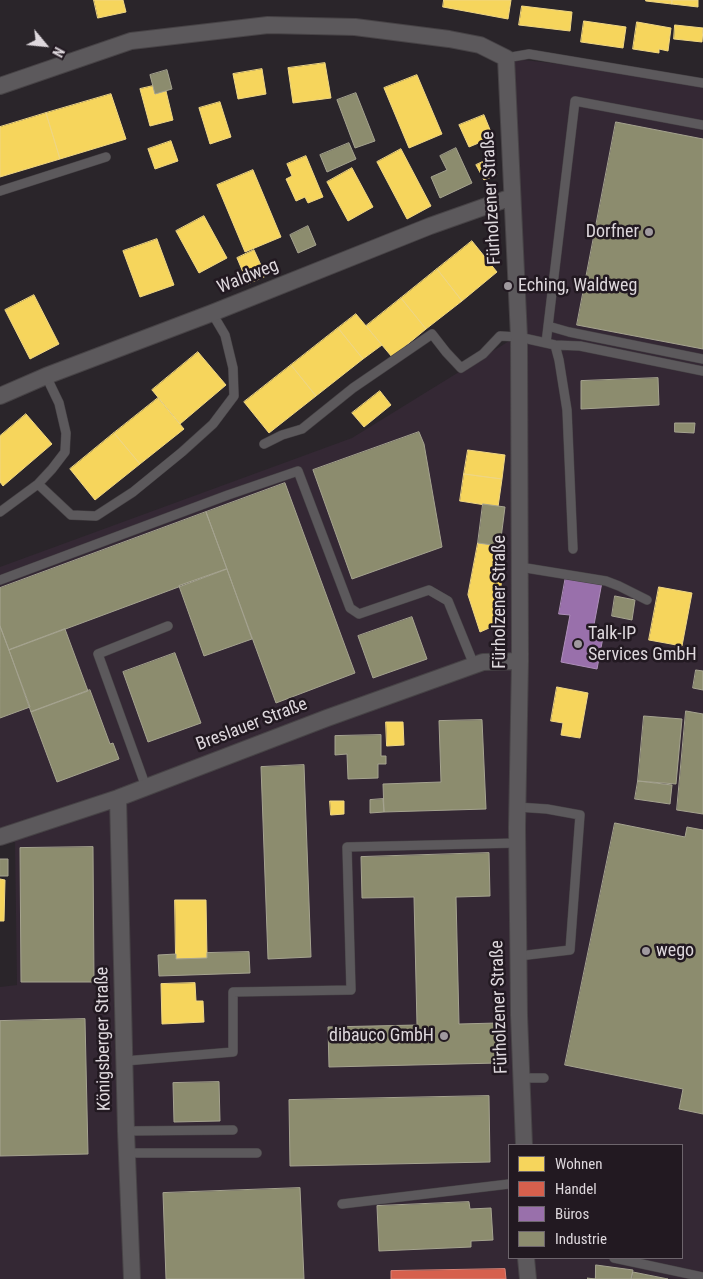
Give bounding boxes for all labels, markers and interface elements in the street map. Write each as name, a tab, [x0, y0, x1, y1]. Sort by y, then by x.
north arrow	[20, 20, 70, 70]
text: N	[49, 44, 67, 60]
street label: Fürholzener Straße	[478, 131, 506, 265]
place label: Dorfner	[586, 221, 639, 243]
marker: Dorfner	[643, 226, 655, 238]
street label: Waldweg	[214, 255, 282, 299]
place label: Eching, Waldweg	[518, 275, 637, 297]
marker: Eching, Waldweg	[502, 280, 514, 292]
street label: Fürholzener Straße	[489, 535, 511, 669]
place label: Talk-IP Services GmbH	[588, 623, 697, 666]
marker: Talk-IP Services GmbH	[572, 638, 584, 650]
street label: Breslauer Straße	[193, 694, 311, 756]
street label: Fürholzener Straße	[487, 940, 513, 1074]
place label: wego	[656, 940, 694, 962]
marker: wego	[640, 945, 652, 957]
street label: Königsberger Straße	[92, 967, 116, 1111]
place label: dibauco GmbH	[329, 1025, 434, 1047]
marker: dibauco GmbH	[438, 1030, 450, 1042]
legend	[508, 1144, 683, 1259]
text: Wohnen	[555, 1155, 603, 1173]
text: Handel	[555, 1180, 597, 1198]
text: Büros	[555, 1205, 589, 1223]
text: Industrie	[555, 1230, 607, 1248]

